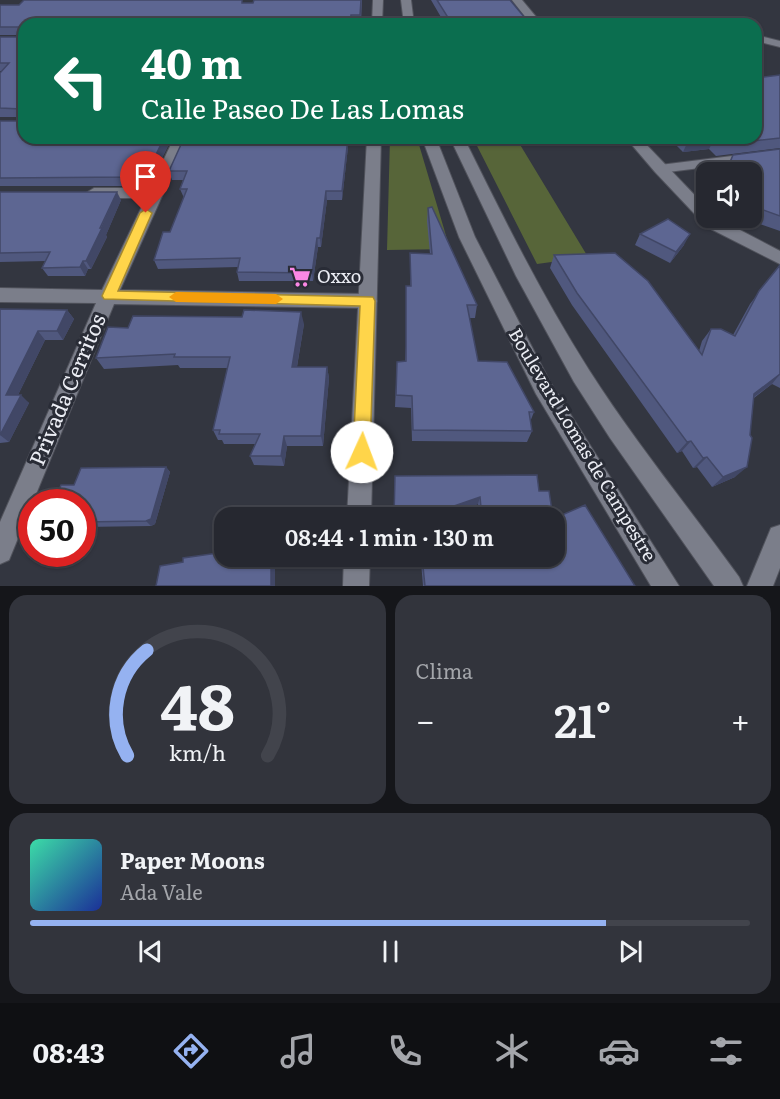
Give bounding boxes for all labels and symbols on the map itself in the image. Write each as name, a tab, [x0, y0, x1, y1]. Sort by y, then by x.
pin	[120, 151, 171, 213]
place label: Oxxo	[317, 262, 361, 289]
supermarket icon: Oxxo	[288, 265, 312, 289]
street label: Privada Cerritos	[20, 308, 112, 470]
street label: Boulevard Lomas de Campestre	[503, 323, 664, 566]
position arrow	[330, 420, 394, 484]
speed limit sign: 50	[18, 489, 96, 567]

